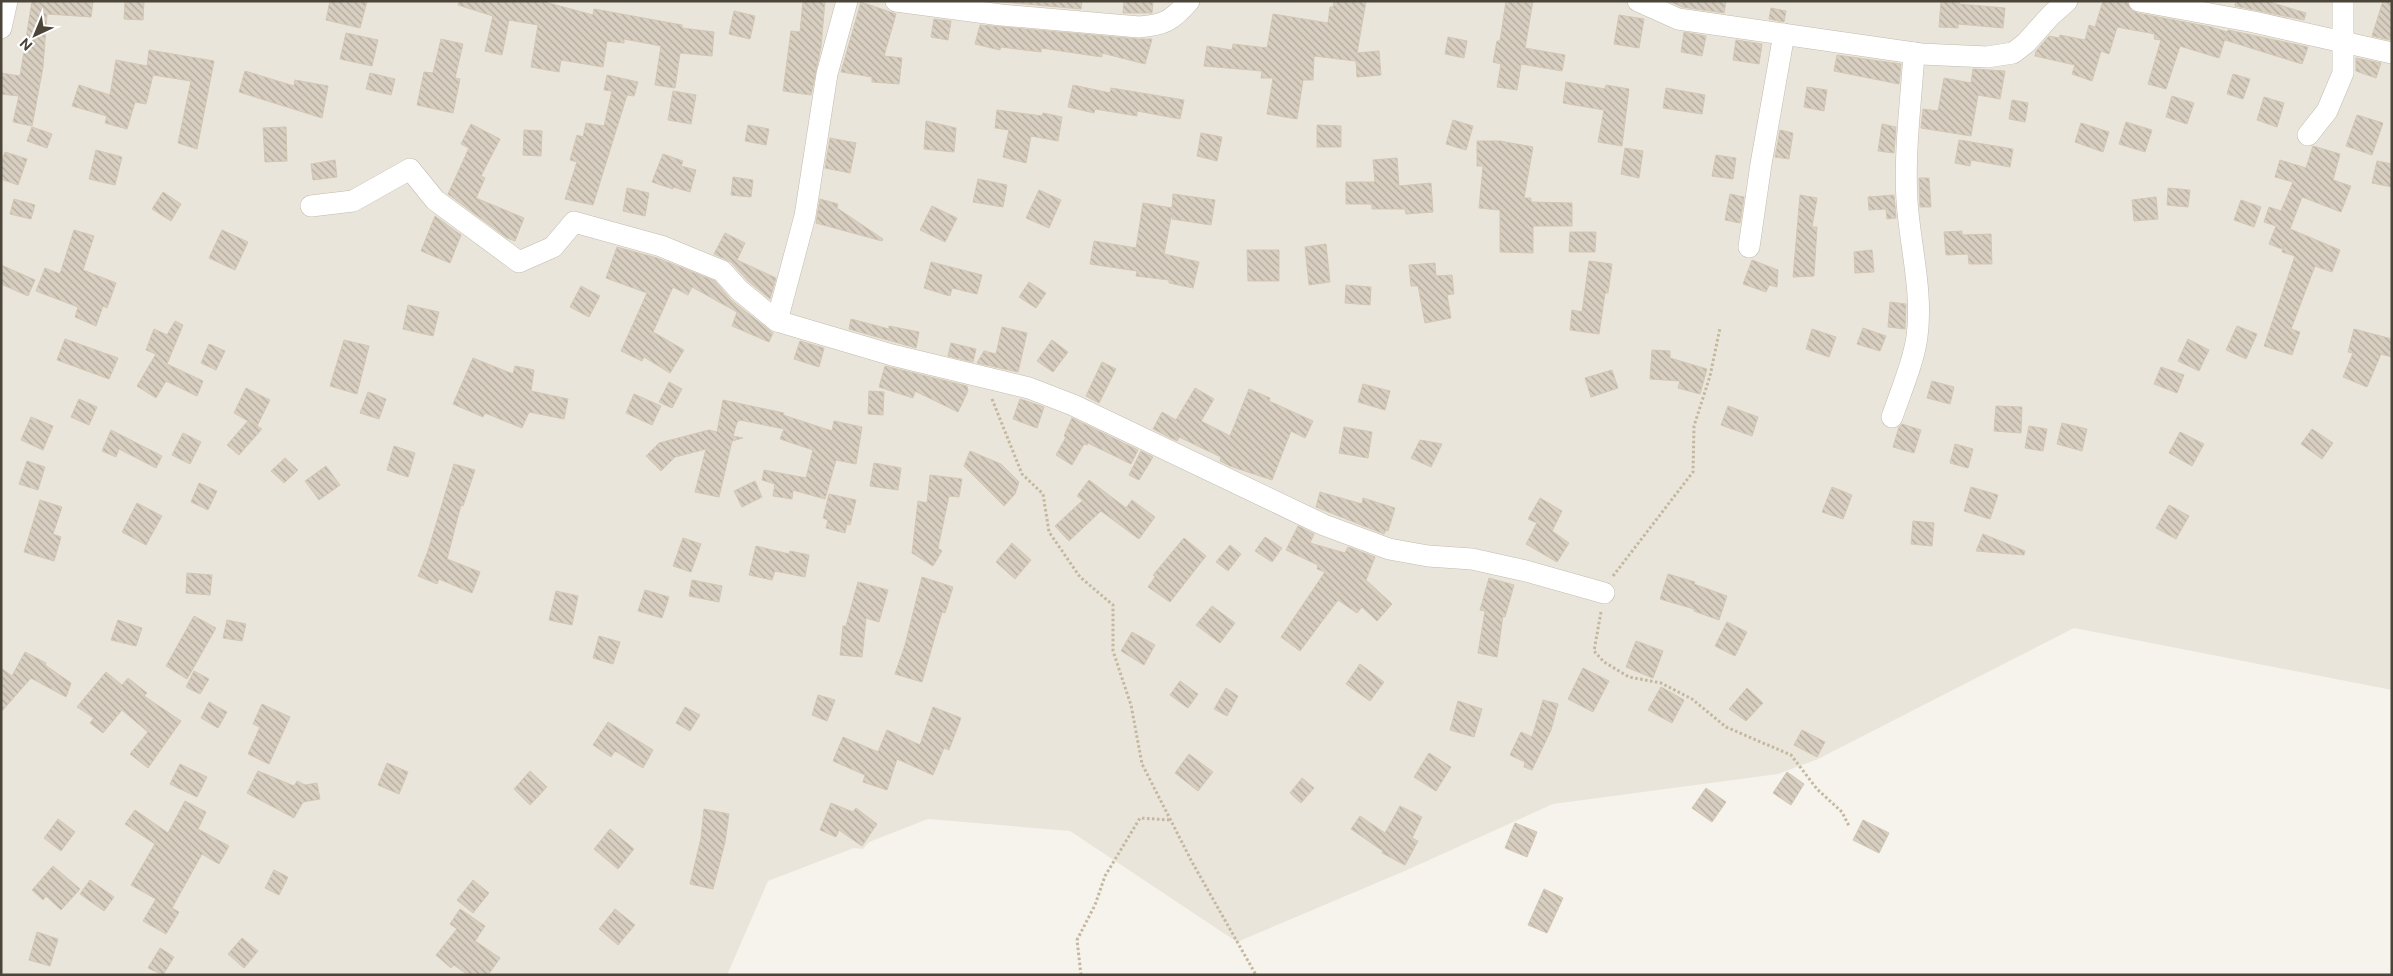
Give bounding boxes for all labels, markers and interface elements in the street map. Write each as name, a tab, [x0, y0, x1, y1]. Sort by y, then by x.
north arrow	[10, 10, 60, 60]
text: N	[16, 35, 35, 54]

